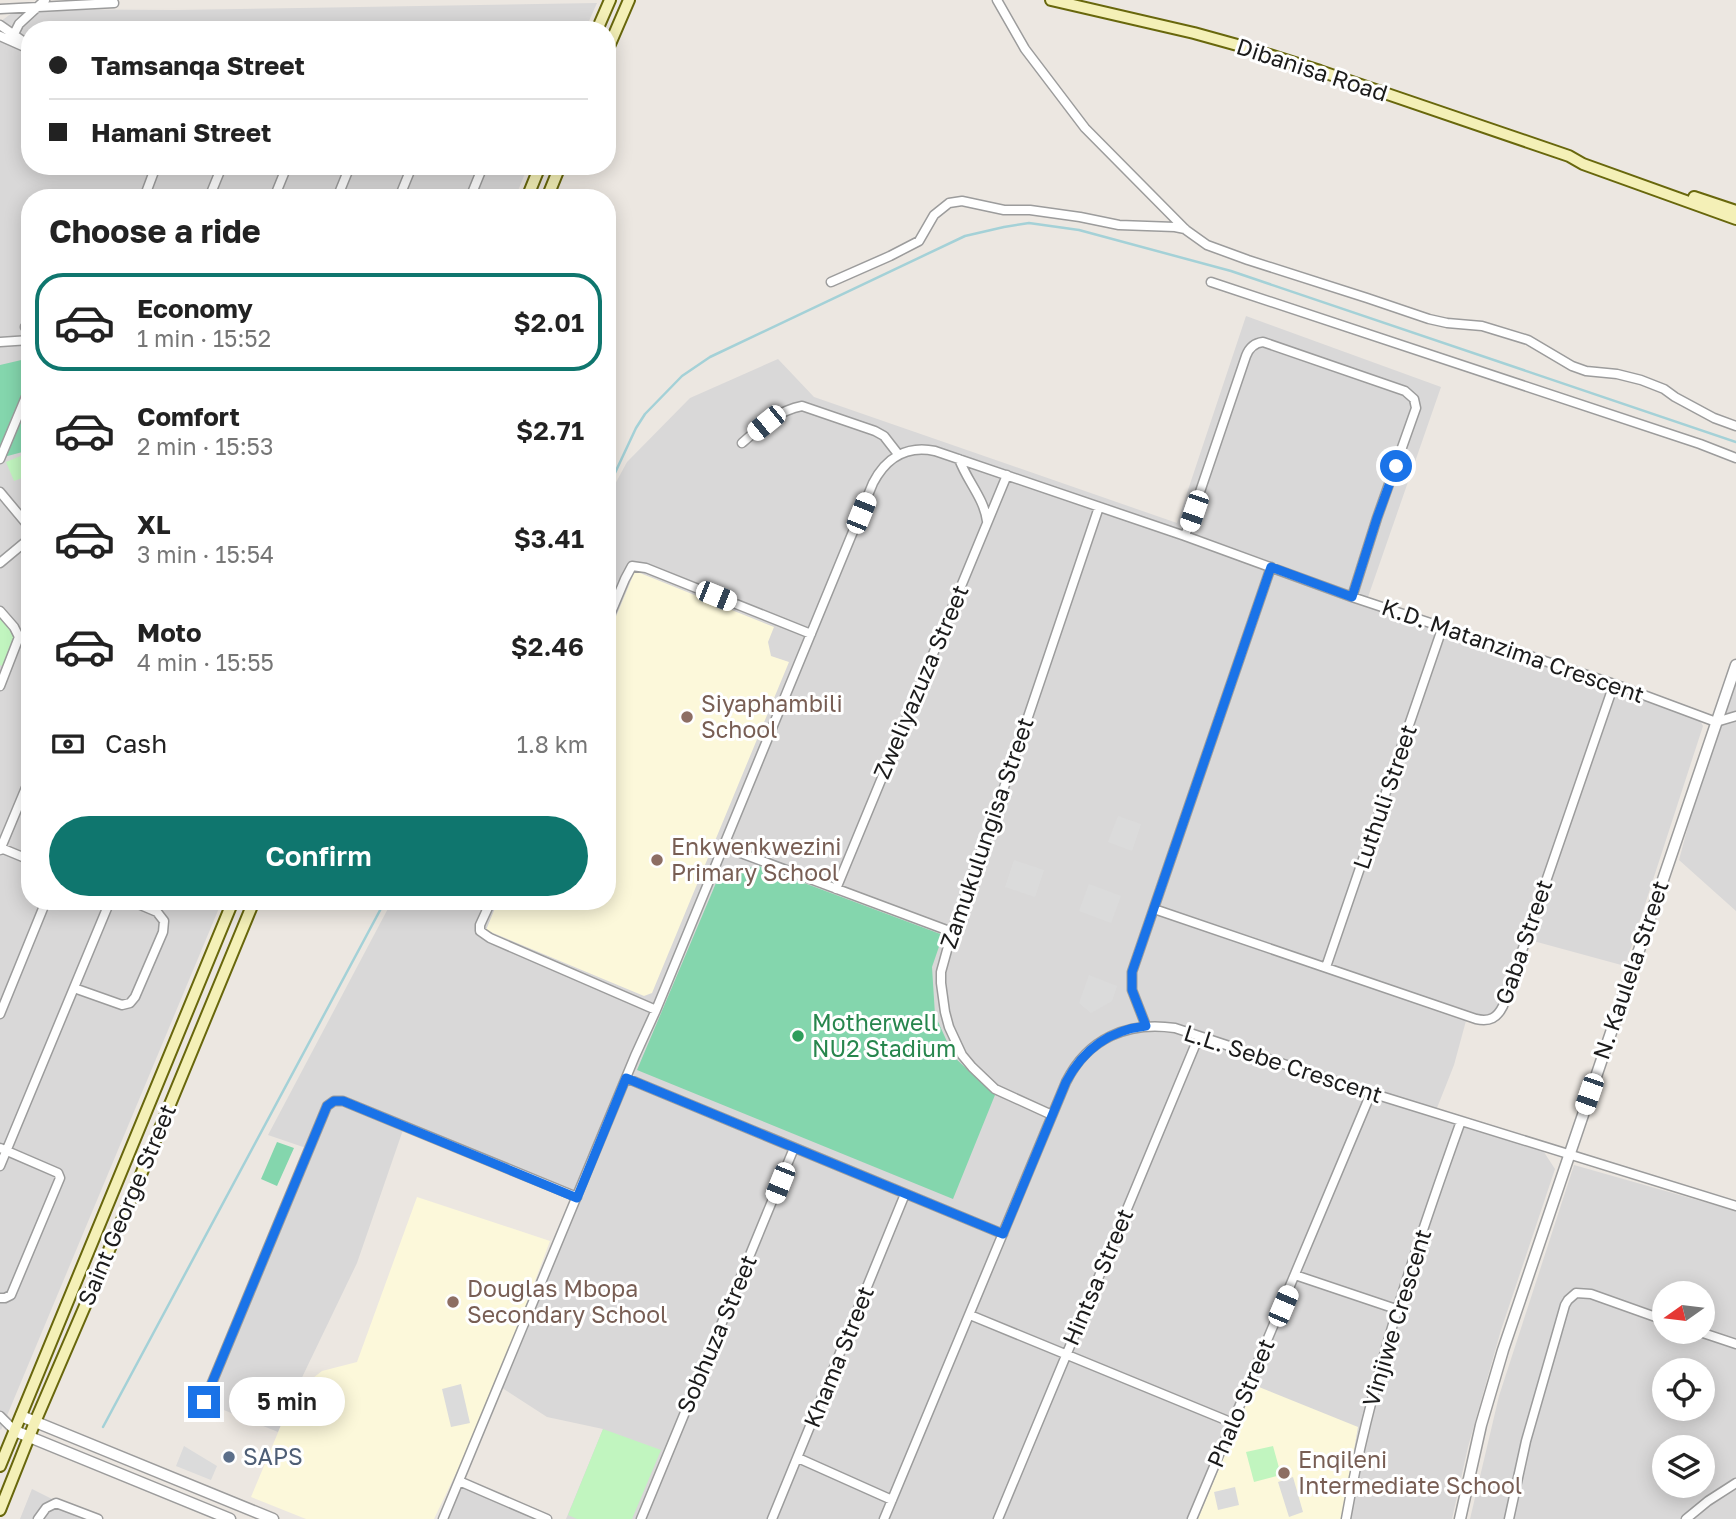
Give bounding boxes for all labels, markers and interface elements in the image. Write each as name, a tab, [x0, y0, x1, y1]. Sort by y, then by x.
street label: Dibanisa Road	[1233, 31, 1391, 107]
text: Tamsanqa Street	[91, 50, 305, 81]
text: Hamani Street	[91, 117, 271, 148]
text: Choose a ride	[49, 212, 261, 250]
icon: car	[53, 291, 116, 354]
text: Economy	[137, 293, 253, 324]
text: $2.01	[514, 307, 584, 338]
text: 1 min · 15:52	[137, 324, 271, 352]
icon: car	[53, 399, 116, 462]
text: Comfort	[137, 401, 240, 432]
car	[744, 402, 789, 444]
text: $2.71	[516, 415, 584, 446]
text: 2 min · 15:53	[137, 432, 273, 460]
route start	[1380, 450, 1412, 482]
car	[1178, 488, 1211, 534]
car	[844, 490, 879, 536]
icon: car	[53, 507, 116, 570]
text: XL	[137, 509, 171, 540]
text: $3.41	[514, 523, 584, 554]
text: 3 min · 15:54	[137, 540, 274, 568]
car	[693, 578, 740, 614]
street label: Zweliyazuza Street	[867, 580, 974, 783]
street label: K.D. Matanzima Crescent	[1378, 592, 1648, 708]
icon: car	[53, 615, 116, 678]
text: Moto	[137, 617, 202, 648]
text: $2.46	[511, 631, 584, 662]
text: 4 min · 15:55	[137, 648, 274, 676]
place label: Siyaphambili School	[701, 689, 843, 743]
marker: Siyaphambili School	[679, 709, 695, 725]
street label: Zamukulungisa Street	[933, 713, 1039, 952]
street label: Luthuli Street	[1346, 721, 1422, 873]
icon: cash	[49, 725, 87, 763]
text: Cash	[105, 728, 167, 759]
text: 1.8 km	[517, 730, 588, 758]
button: Confirm	[49, 816, 588, 896]
place label: Enkwenkwezini Primary School	[671, 832, 841, 886]
marker: Enkwenkwezini Primary School	[649, 852, 665, 868]
street label: Gaba Street	[1489, 876, 1557, 1008]
street label: N. Kaulela Street	[1586, 877, 1674, 1063]
place label: Motherwell NU2 Stadium	[812, 1008, 956, 1062]
street label: L.L. Sebe Crescent	[1181, 1018, 1386, 1108]
marker: Motherwell NU2 Stadium	[790, 1028, 806, 1044]
car	[1573, 1071, 1606, 1117]
street label: Saint George Street	[71, 1100, 181, 1310]
car	[763, 1160, 798, 1206]
street label: Hintsa Street	[1056, 1204, 1138, 1349]
street label: Vinjiwe Crescent	[1356, 1225, 1436, 1410]
street label: Sobhuza Street	[670, 1250, 762, 1417]
place label: Douglas Mbopa Secondary School	[467, 1274, 667, 1328]
north arrow	[1652, 1281, 1715, 1344]
map controls	[1652, 1281, 1715, 1498]
street label: Khama Street	[797, 1282, 879, 1432]
car	[1266, 1283, 1301, 1329]
marker: Douglas Mbopa Secondary School	[445, 1294, 461, 1310]
street label: Phalo Street	[1200, 1334, 1280, 1471]
button: locate	[1652, 1358, 1715, 1421]
callout: 5 min	[228, 1378, 344, 1426]
route end	[188, 1386, 220, 1418]
text: 5 min	[257, 1387, 317, 1415]
button: layers	[1652, 1435, 1715, 1498]
place label: SAPS	[243, 1442, 303, 1470]
place label: Enqileni Intermediate School	[1298, 1445, 1522, 1499]
marker: SAPS	[221, 1449, 237, 1465]
marker: Enqileni Intermediate School	[1276, 1465, 1292, 1481]

